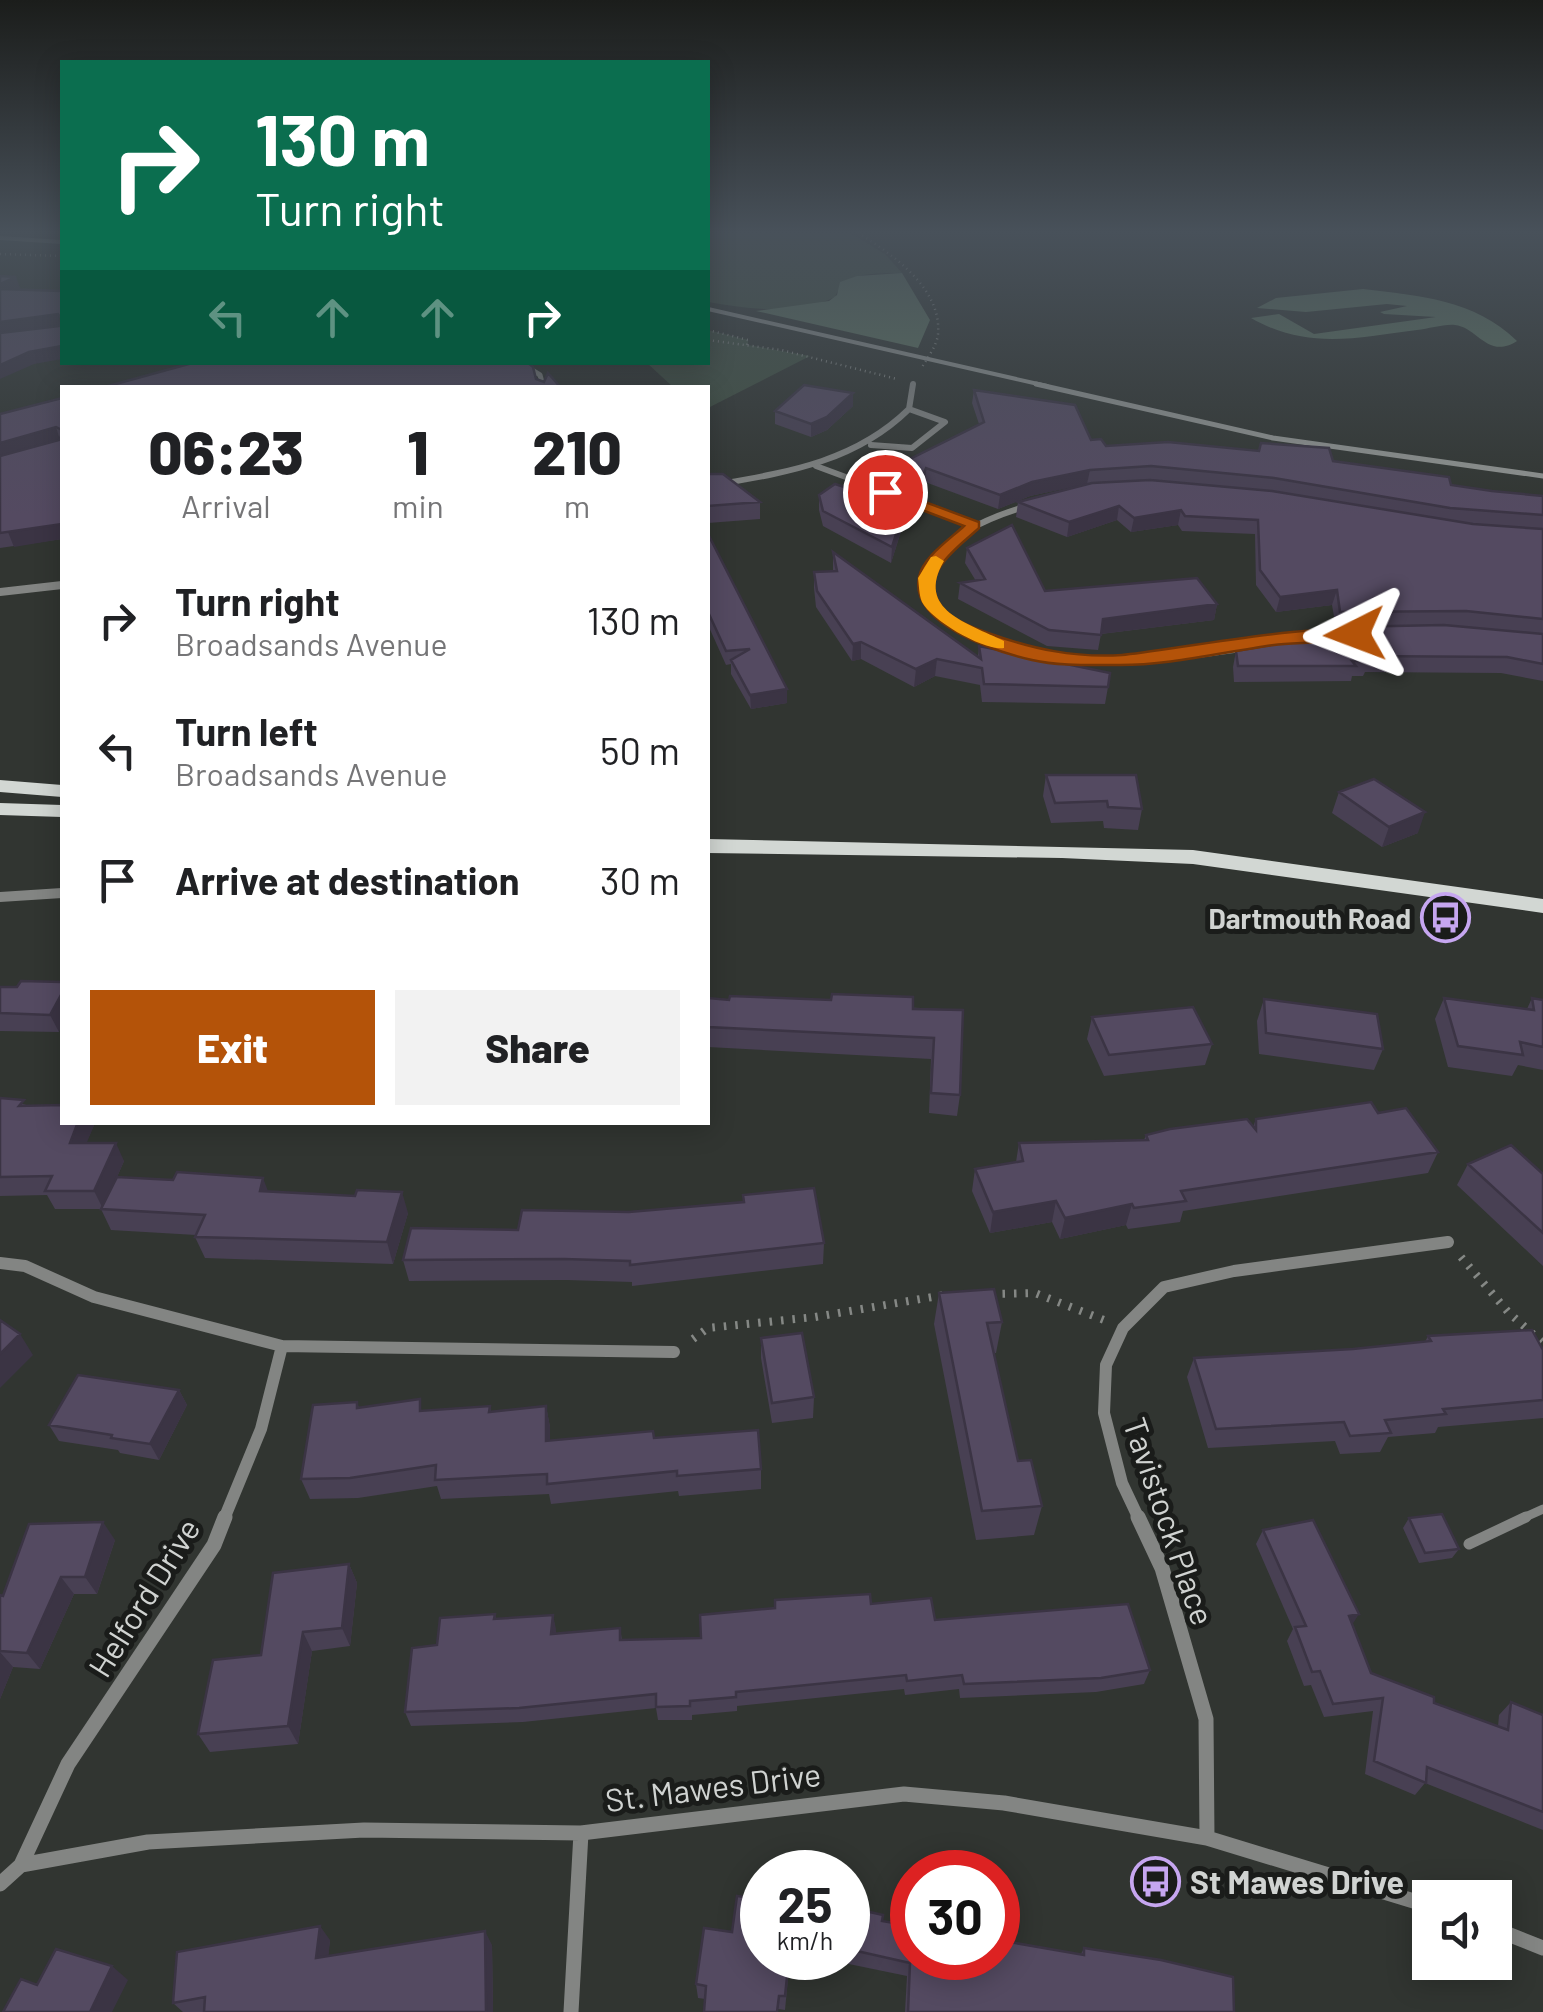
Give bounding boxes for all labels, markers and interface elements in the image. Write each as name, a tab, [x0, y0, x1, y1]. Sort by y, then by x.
text: 130 m	[255, 96, 430, 180]
icon: right	[90, 100, 220, 230]
text: Turn right	[255, 181, 445, 235]
icon: left	[200, 290, 255, 345]
icon: ahead	[305, 290, 360, 345]
icon: ahead	[410, 290, 465, 345]
icon: right	[515, 290, 570, 345]
text: 06:23	[148, 415, 304, 487]
text: 1	[407, 415, 429, 487]
text: 210	[532, 415, 622, 487]
pin	[843, 450, 928, 535]
icon: arrive	[858, 465, 913, 520]
text: Arrival	[181, 486, 271, 524]
text: min	[392, 486, 444, 524]
text: m	[564, 486, 590, 524]
text: Turn right	[175, 578, 340, 624]
position arrow	[1303, 582, 1407, 686]
icon: right	[90, 593, 145, 648]
text: 130 m	[587, 597, 680, 643]
text: Broadsands Avenue	[175, 624, 448, 662]
text: Turn left	[175, 708, 318, 754]
icon: left	[90, 723, 145, 778]
text: 50 m	[600, 727, 680, 773]
text: Broadsands Avenue	[175, 754, 448, 792]
icon: arrive	[90, 853, 145, 908]
text: Arrive at destination	[175, 857, 520, 903]
text: 30 m	[600, 857, 680, 903]
bus stop icon: Dartmouth Road	[1420, 892, 1472, 944]
place label: Dartmouth Road	[1209, 901, 1411, 935]
button: Exit	[90, 990, 375, 1105]
button: Share	[395, 990, 680, 1105]
street label: Tavistock Place	[1117, 1412, 1223, 1630]
street label: Helford Drive	[79, 1511, 207, 1683]
street label: St. Mawes Drive	[603, 1754, 823, 1818]
speed limit sign: 30	[890, 1850, 1020, 1980]
bus stop icon: St Mawes Drive	[1129, 1855, 1181, 1907]
place label: St Mawes Drive	[1190, 1862, 1404, 1900]
text: 25	[778, 1873, 832, 1933]
map controls	[1412, 1880, 1512, 1980]
button: sound	[1412, 1880, 1512, 1980]
text: km/h	[777, 1925, 833, 1955]

